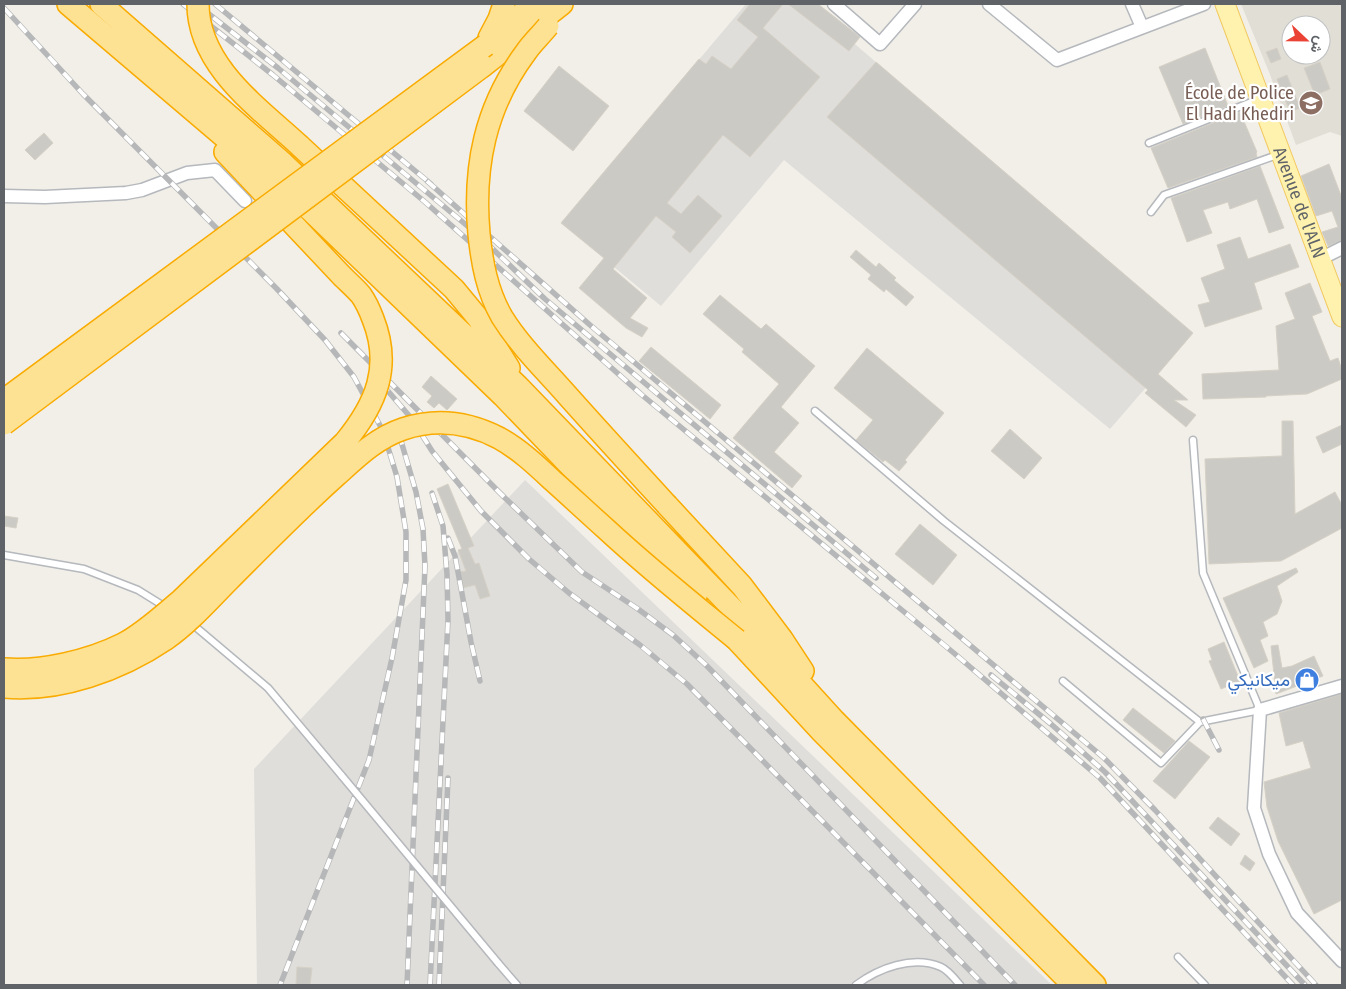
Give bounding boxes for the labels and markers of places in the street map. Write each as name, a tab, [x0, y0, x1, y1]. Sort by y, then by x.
place label: École de Police El Hadi Khediri	[1185, 81, 1294, 125]
school or university icon: École de Police El Hadi Khediri	[1298, 90, 1324, 116]
shop icon: ميكانيكي	[1294, 667, 1320, 693]
place label: ميكانيكي	[1227, 669, 1290, 695]

